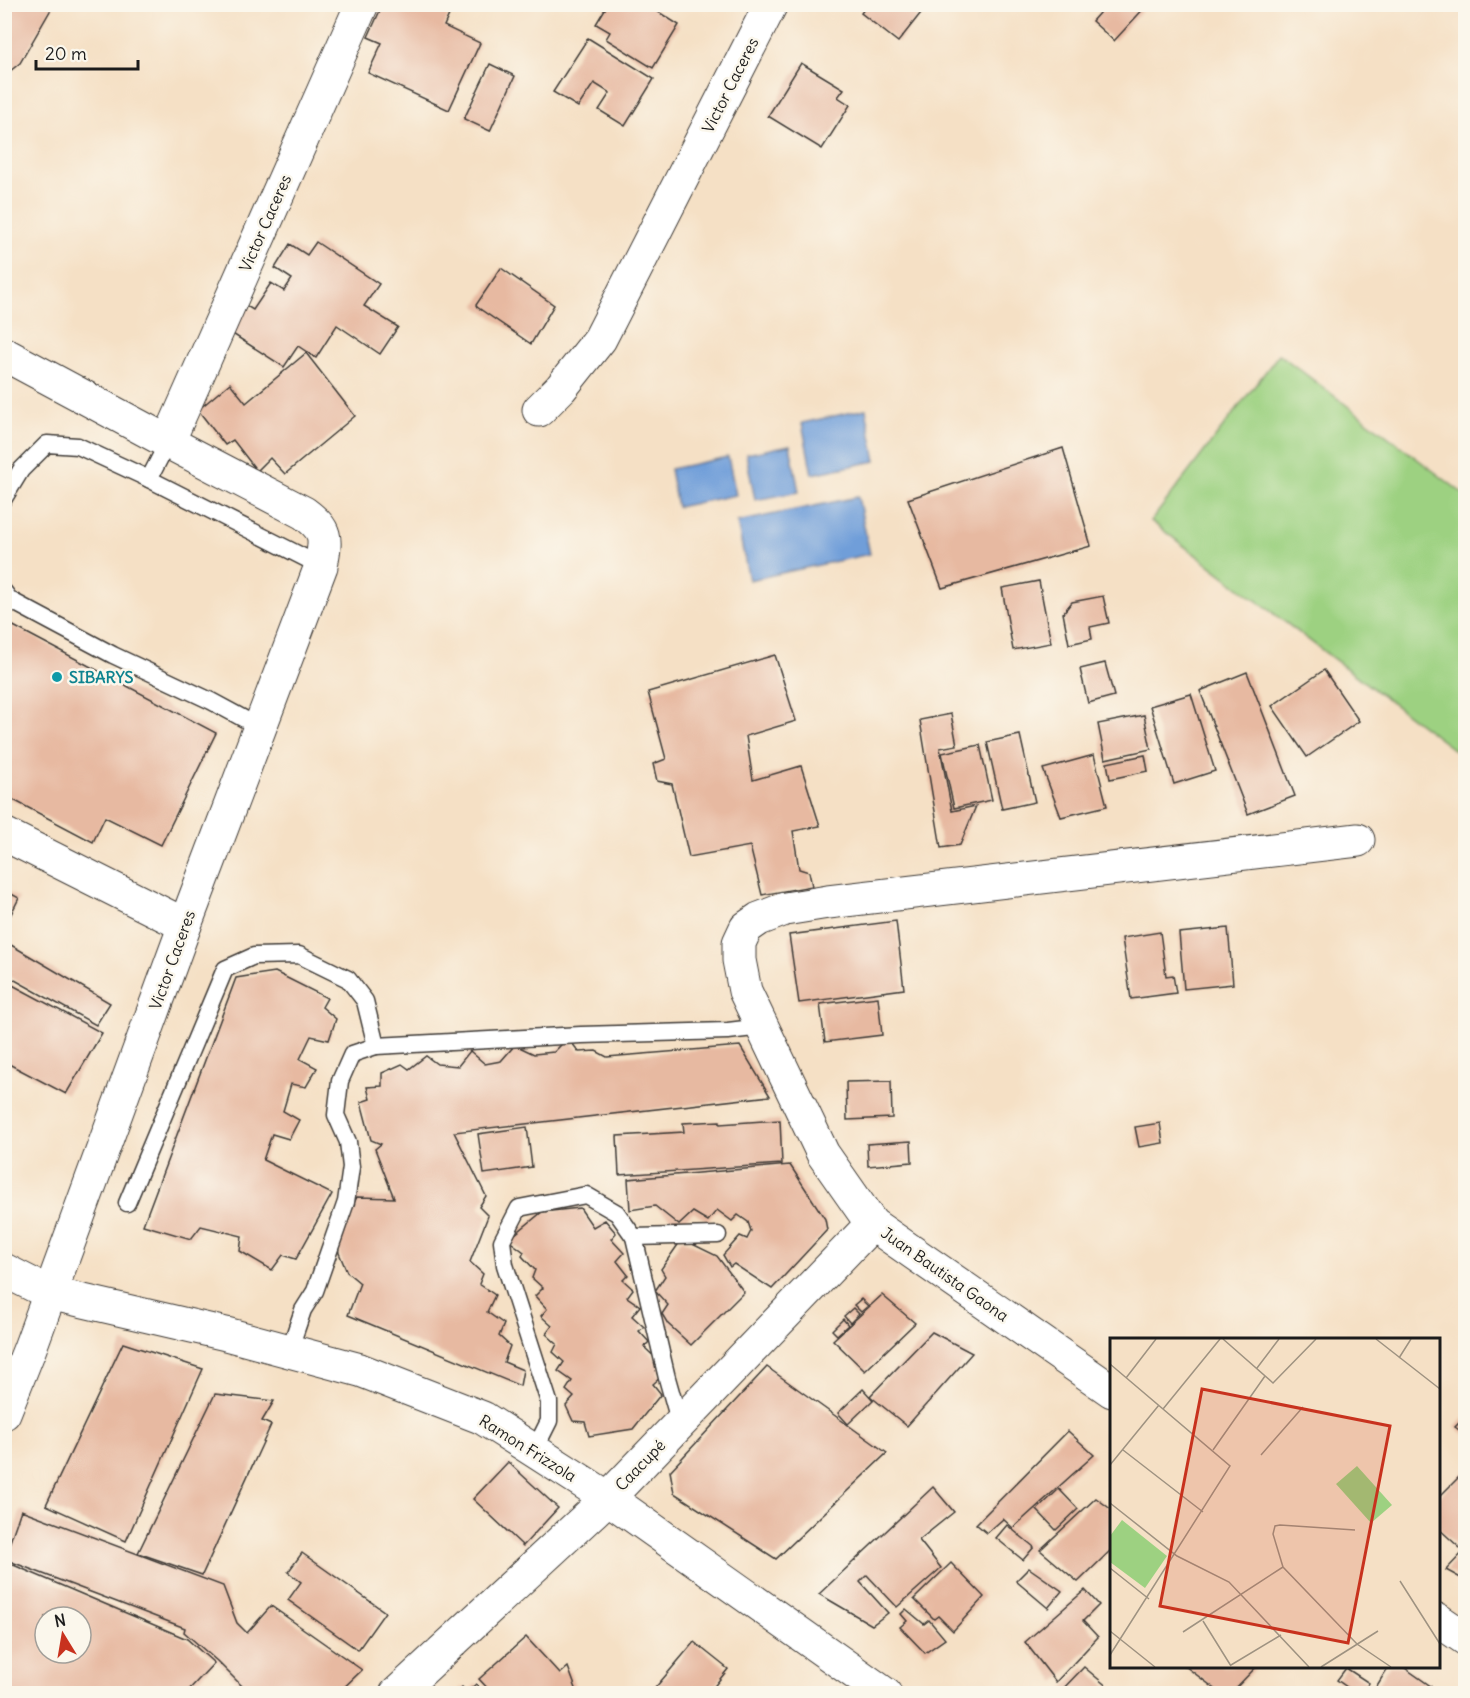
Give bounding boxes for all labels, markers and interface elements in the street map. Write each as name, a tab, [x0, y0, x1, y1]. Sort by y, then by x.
scale bar	[36, 33, 138, 71]
street label: Victor Caceres	[697, 34, 763, 136]
text: 20 m	[45, 42, 87, 65]
street label: Victor Caceres	[235, 171, 295, 275]
place label: SIBARYS	[69, 667, 134, 687]
marker: SIBARYS	[50, 670, 64, 684]
street label: Victor Caceres	[145, 908, 199, 1012]
street label: Juan Bautista Gaona	[877, 1222, 1013, 1326]
inset map	[1110, 1338, 1440, 1668]
street label: Ramon Frizzola	[476, 1410, 580, 1486]
street label: Caacupé	[611, 1435, 669, 1495]
north arrow	[33, 1605, 93, 1665]
text: N	[53, 1609, 67, 1631]

